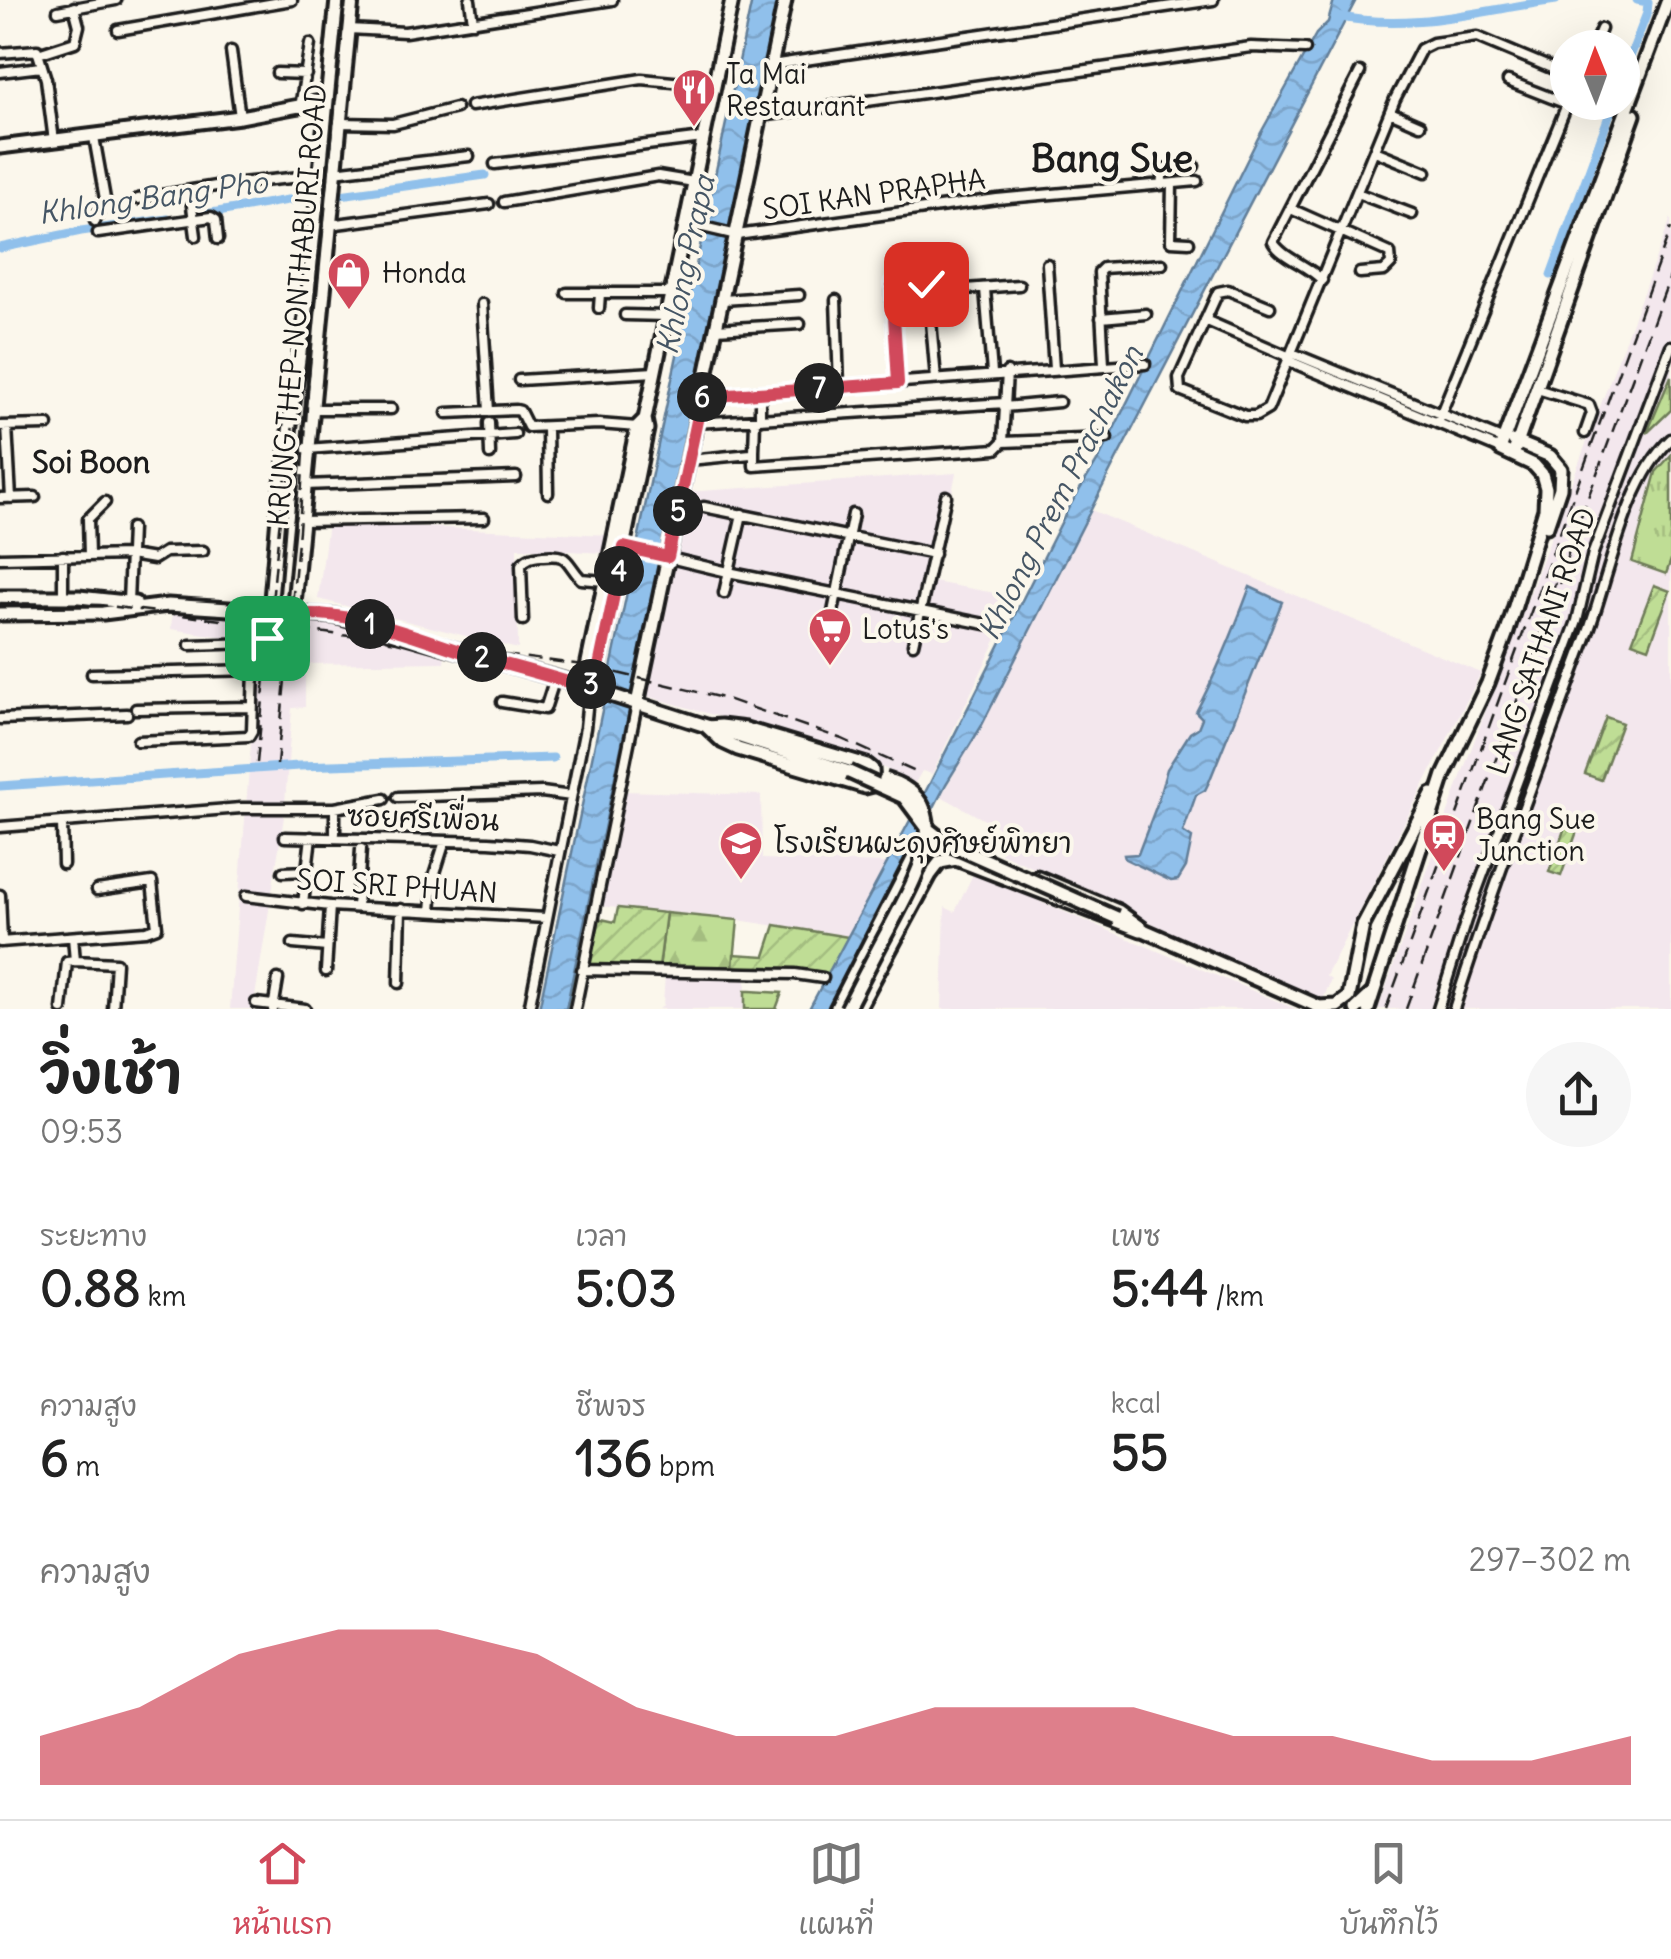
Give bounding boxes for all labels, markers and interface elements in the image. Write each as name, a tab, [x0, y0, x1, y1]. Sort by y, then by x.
north arrow	[1550, 30, 1640, 120]
map controls	[1550, 30, 1640, 120]
place label: Ta Mai Restaurant	[726, 56, 865, 124]
restaurant icon: Ta Mai Restaurant	[671, 67, 717, 128]
street label: KRUNG THEP-NONTHABURI ROAD	[260, 82, 334, 528]
district label: Bang Sue	[1031, 135, 1193, 182]
street label: SOI KAN PRAPHA	[760, 161, 988, 227]
water label: Khlong Bang Pho	[36, 162, 272, 232]
water label: Khlong Prapa	[648, 170, 723, 358]
pin	[884, 242, 969, 327]
shop icon: Honda	[326, 250, 372, 311]
place label: Honda	[382, 255, 467, 291]
icon: check	[899, 257, 954, 312]
water label: Khlong Prem Prachakon	[969, 338, 1151, 646]
pin: 7	[794, 363, 844, 413]
text: 7	[812, 370, 826, 406]
pin: 6	[677, 372, 727, 422]
text: 6	[694, 379, 710, 415]
district label: Soi Boon	[32, 443, 150, 481]
pin: 5	[653, 486, 703, 536]
text: 5	[670, 493, 686, 529]
street label: LANG SATHANI ROAD	[1478, 503, 1604, 779]
pin: 4	[594, 546, 644, 596]
text: 4	[611, 553, 627, 589]
pin	[225, 596, 310, 681]
pin: 1	[345, 599, 395, 649]
text: 1	[364, 606, 376, 642]
supermarket icon: Lotus's	[807, 606, 853, 667]
icon: arrive	[240, 611, 295, 666]
place label: Lotus's	[862, 611, 949, 647]
pin: 2	[457, 632, 507, 682]
text: 2	[474, 639, 490, 675]
pin: 3	[566, 659, 616, 709]
text: 3	[583, 666, 599, 702]
street label: ซอยศรีเพื่อน	[346, 789, 500, 839]
place label: Bang Sue Junction	[1476, 801, 1596, 869]
station icon: Bang Sue Junction	[1421, 812, 1467, 873]
school or university icon: โรงเรียนผะดุงศิษย์พิทยา	[718, 820, 764, 881]
place label: โรงเรียนผะดุงศิษย์พิทยา	[774, 824, 1072, 864]
street label: SOI SRI PHUAN	[295, 861, 499, 911]
text: วิ่งเช้า	[40, 1039, 182, 1108]
button: share	[1526, 1042, 1631, 1147]
text: 09:53	[40, 1111, 123, 1152]
text: ระยะทาง	[40, 1218, 147, 1254]
text: เวลา	[575, 1218, 627, 1254]
text: เพซ	[1111, 1218, 1161, 1254]
text: 0.88	[40, 1257, 141, 1320]
text: 5:03	[575, 1257, 677, 1320]
text: 5:44	[1111, 1257, 1209, 1320]
text: km	[141, 1278, 186, 1314]
text: /km	[1209, 1278, 1264, 1314]
text: kcal	[1111, 1385, 1161, 1421]
text: ความสูง	[40, 1388, 137, 1424]
text: ชีพจร	[575, 1388, 646, 1424]
text: 55	[1111, 1421, 1168, 1484]
text: 6	[40, 1427, 69, 1490]
text: 136	[575, 1427, 652, 1490]
text: m	[69, 1448, 100, 1484]
text: bpm	[652, 1448, 715, 1484]
text: 297–302 m	[1469, 1539, 1631, 1580]
text: ความสูง	[40, 1551, 151, 1592]
tab: หน้าแรก	[233, 1836, 333, 1945]
tab: แผนที่	[798, 1836, 874, 1945]
tab: บันทึกไว้	[1340, 1836, 1438, 1945]

